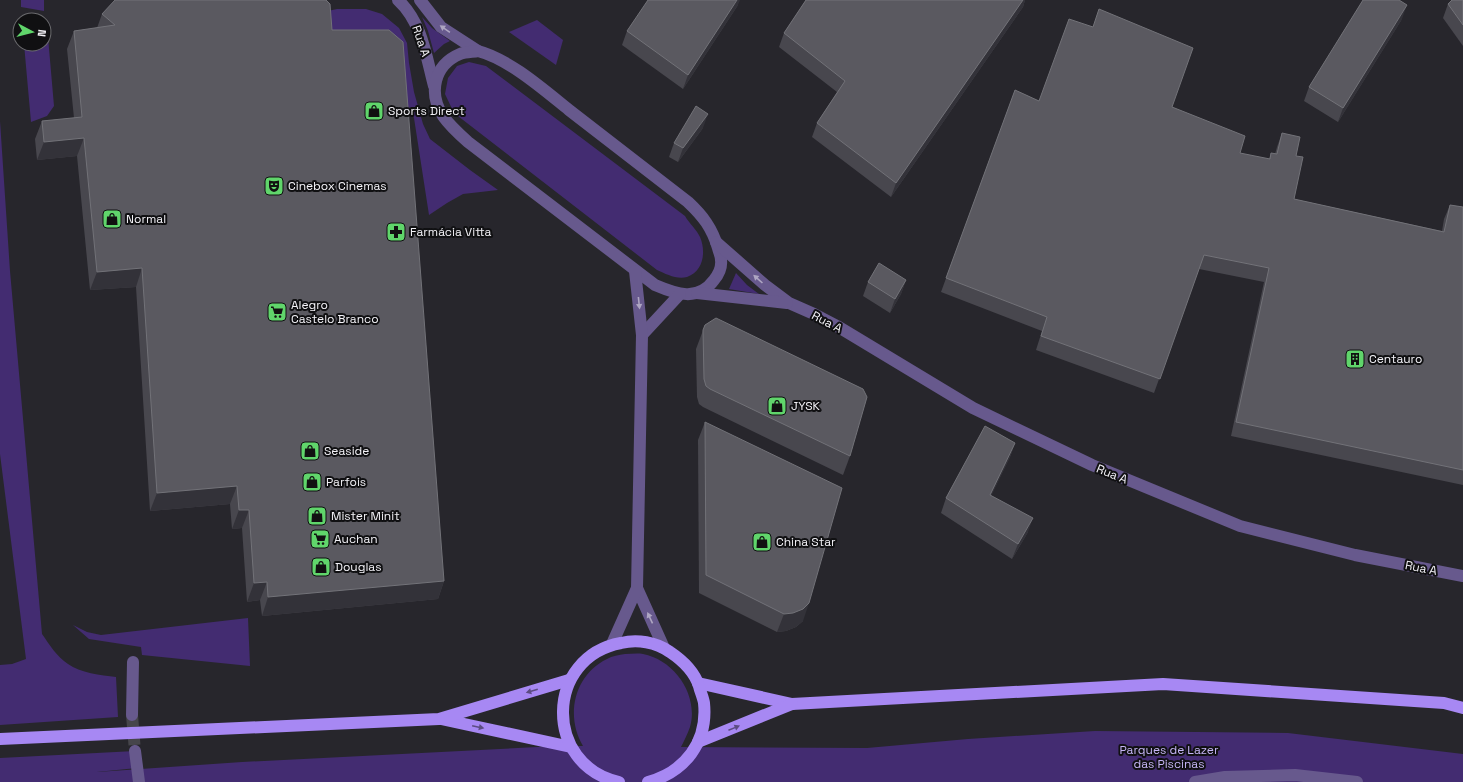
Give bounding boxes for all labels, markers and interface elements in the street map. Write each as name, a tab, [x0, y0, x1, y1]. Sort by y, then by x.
north arrow	[12, 12, 52, 52]
street label: Rua A	[408, 23, 434, 59]
one-way arrow	[440, 25, 451, 33]
text: N	[35, 29, 49, 38]
shop icon: Sports Direct	[363, 100, 385, 122]
place label: Sports Direct	[388, 103, 465, 119]
theatre icon: Cinebox Cinemas	[263, 175, 285, 197]
place label: Cinebox Cinemas	[288, 178, 387, 194]
shop icon: Normal	[101, 208, 123, 230]
place label: Normal	[126, 211, 166, 227]
pharmacy icon: Farmácia Vitta	[385, 221, 407, 243]
place label: Farmácia Vitta	[410, 224, 492, 240]
one-way arrow	[753, 274, 763, 284]
place label: Alegro Castelo Branco	[291, 297, 379, 327]
one-way arrow	[635, 297, 642, 309]
supermarket icon: Alegro Castelo Branco	[266, 301, 288, 323]
street label: Rua A	[809, 307, 845, 337]
building icon: Centauro	[1344, 348, 1366, 370]
place label: Centauro	[1369, 351, 1422, 367]
shop icon: JYSK	[766, 395, 788, 417]
place label: JYSK	[791, 398, 821, 414]
shop icon: Seaside	[299, 440, 321, 462]
place label: Seaside	[324, 443, 369, 459]
street label: Rua A	[1094, 461, 1130, 488]
shop icon: Parfois	[301, 471, 323, 493]
place label: Parfois	[326, 474, 366, 490]
shop icon: Mister Minit	[306, 505, 328, 527]
place label: Mister Minit	[331, 508, 400, 524]
supermarket icon: Auchan	[309, 528, 331, 550]
place label: Auchan	[334, 531, 378, 547]
shop icon: China Star	[751, 531, 773, 553]
place label: China Star	[776, 534, 836, 550]
shop icon: Douglas	[310, 556, 332, 578]
street label: Rua A	[1404, 557, 1439, 579]
place label: Douglas	[335, 559, 382, 575]
one-way arrow	[647, 612, 653, 624]
one-way arrow	[526, 688, 538, 694]
one-way arrow	[471, 724, 484, 730]
one-way arrow	[728, 724, 740, 730]
park label: Parques de Lazer das Piscinas	[1120, 742, 1219, 772]

